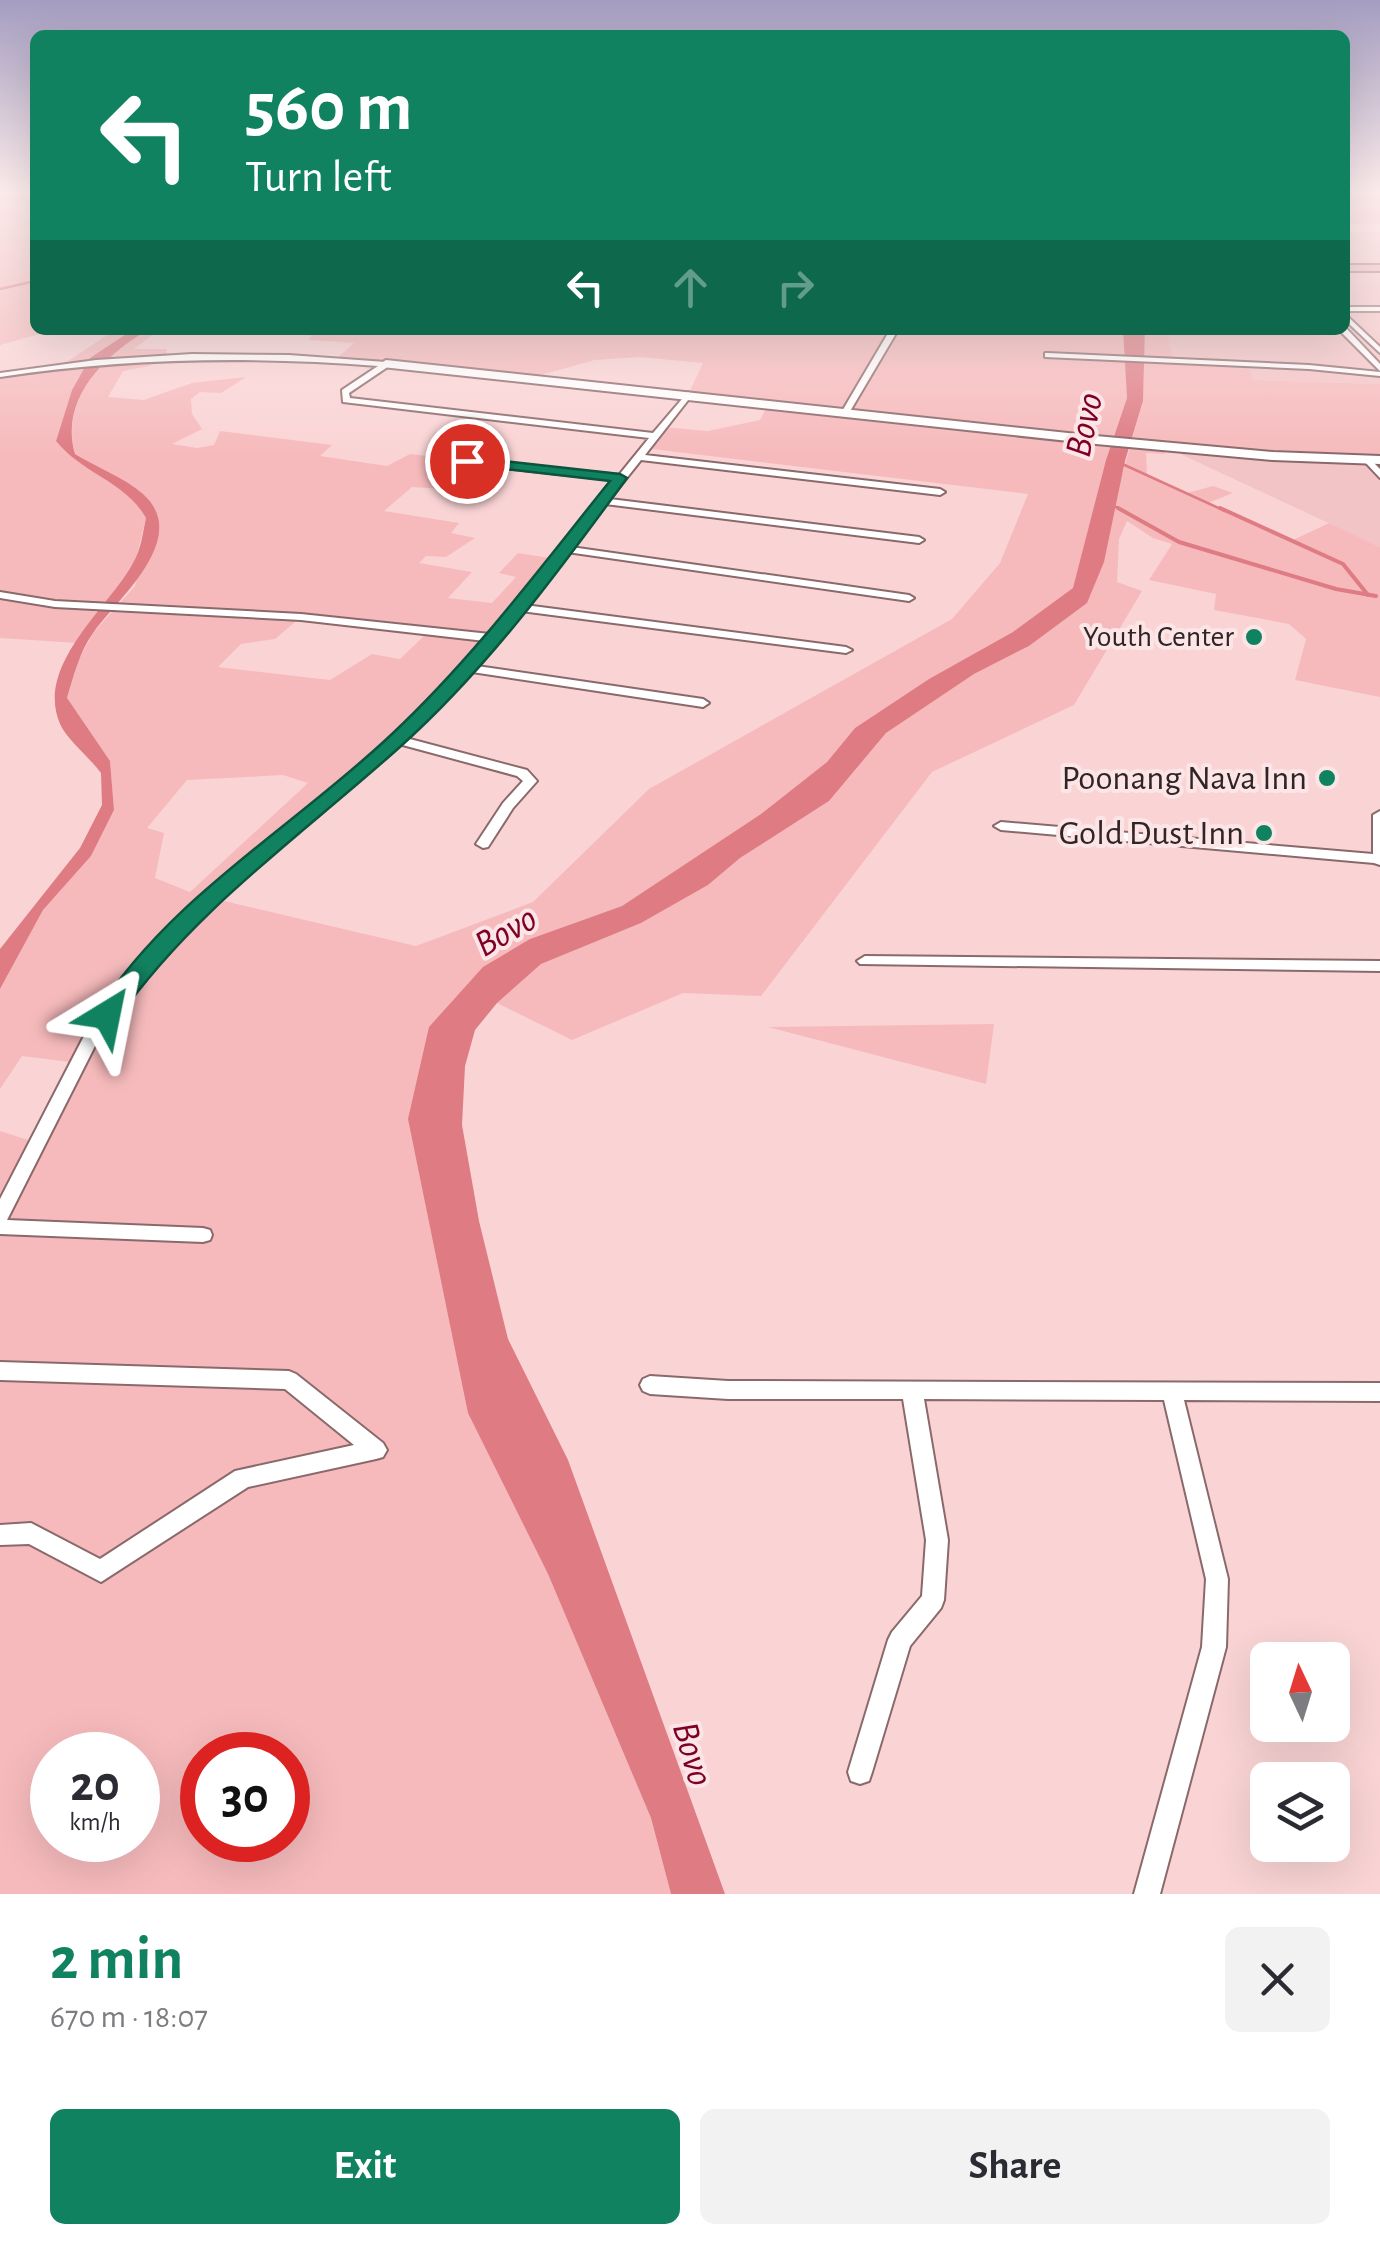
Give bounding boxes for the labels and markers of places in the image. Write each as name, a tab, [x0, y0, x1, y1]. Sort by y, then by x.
pin	[425, 419, 510, 504]
place label: Youth Center	[1083, 622, 1234, 652]
marker: Youth Center	[1243, 626, 1265, 648]
place label: Poonang Nava Inn	[1062, 761, 1307, 796]
marker: Poonang Nava Inn	[1316, 767, 1338, 789]
place label: Gold Dust Inn	[1059, 816, 1244, 851]
marker: Gold Dust Inn	[1253, 822, 1275, 844]

